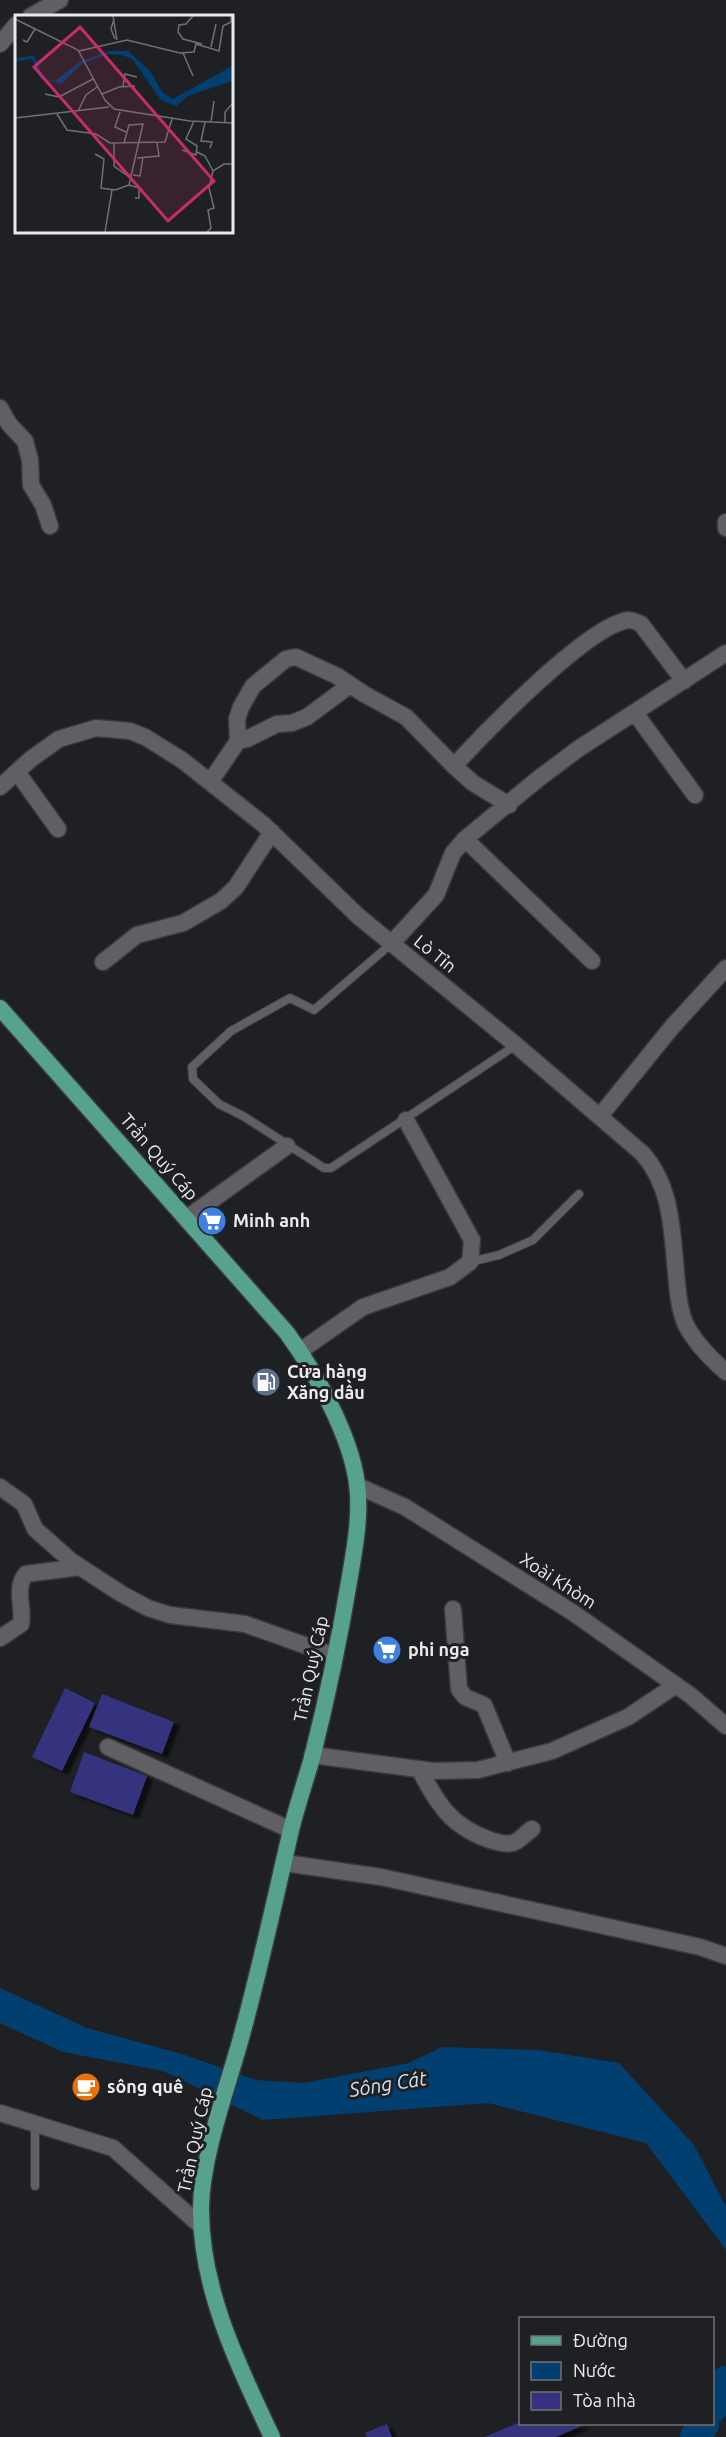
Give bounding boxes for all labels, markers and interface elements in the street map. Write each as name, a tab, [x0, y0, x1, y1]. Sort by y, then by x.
inset map	[15, 15, 232, 232]
street label: Lò Tỉn	[411, 930, 461, 976]
street label: Trần Quý Cáp	[116, 1108, 204, 1204]
supermarket icon: Minh anh	[196, 1205, 228, 1237]
place label: Minh anh	[233, 1210, 310, 1230]
place label: Cửa hàng Xăng dầu	[287, 1361, 367, 1402]
fuel station icon: Cửa hàng Xăng dầu	[250, 1366, 282, 1398]
street label: Xoài Khòm	[517, 1548, 600, 1612]
street label: Trần Quý Cáp	[287, 1614, 332, 1724]
supermarket icon: phi nga	[371, 1634, 403, 1666]
place label: phi nga	[408, 1639, 470, 1659]
water label: Sông Cát	[347, 2066, 428, 2101]
cafe icon: sông quê	[70, 2071, 102, 2103]
place label: sông quê	[107, 2076, 183, 2096]
street label: Trần Quý Cáp	[171, 2085, 216, 2195]
legend	[519, 2317, 714, 2425]
text: Đường	[573, 2330, 628, 2350]
text: Nước	[573, 2360, 615, 2380]
text: Tòa nhà	[573, 2390, 636, 2410]

